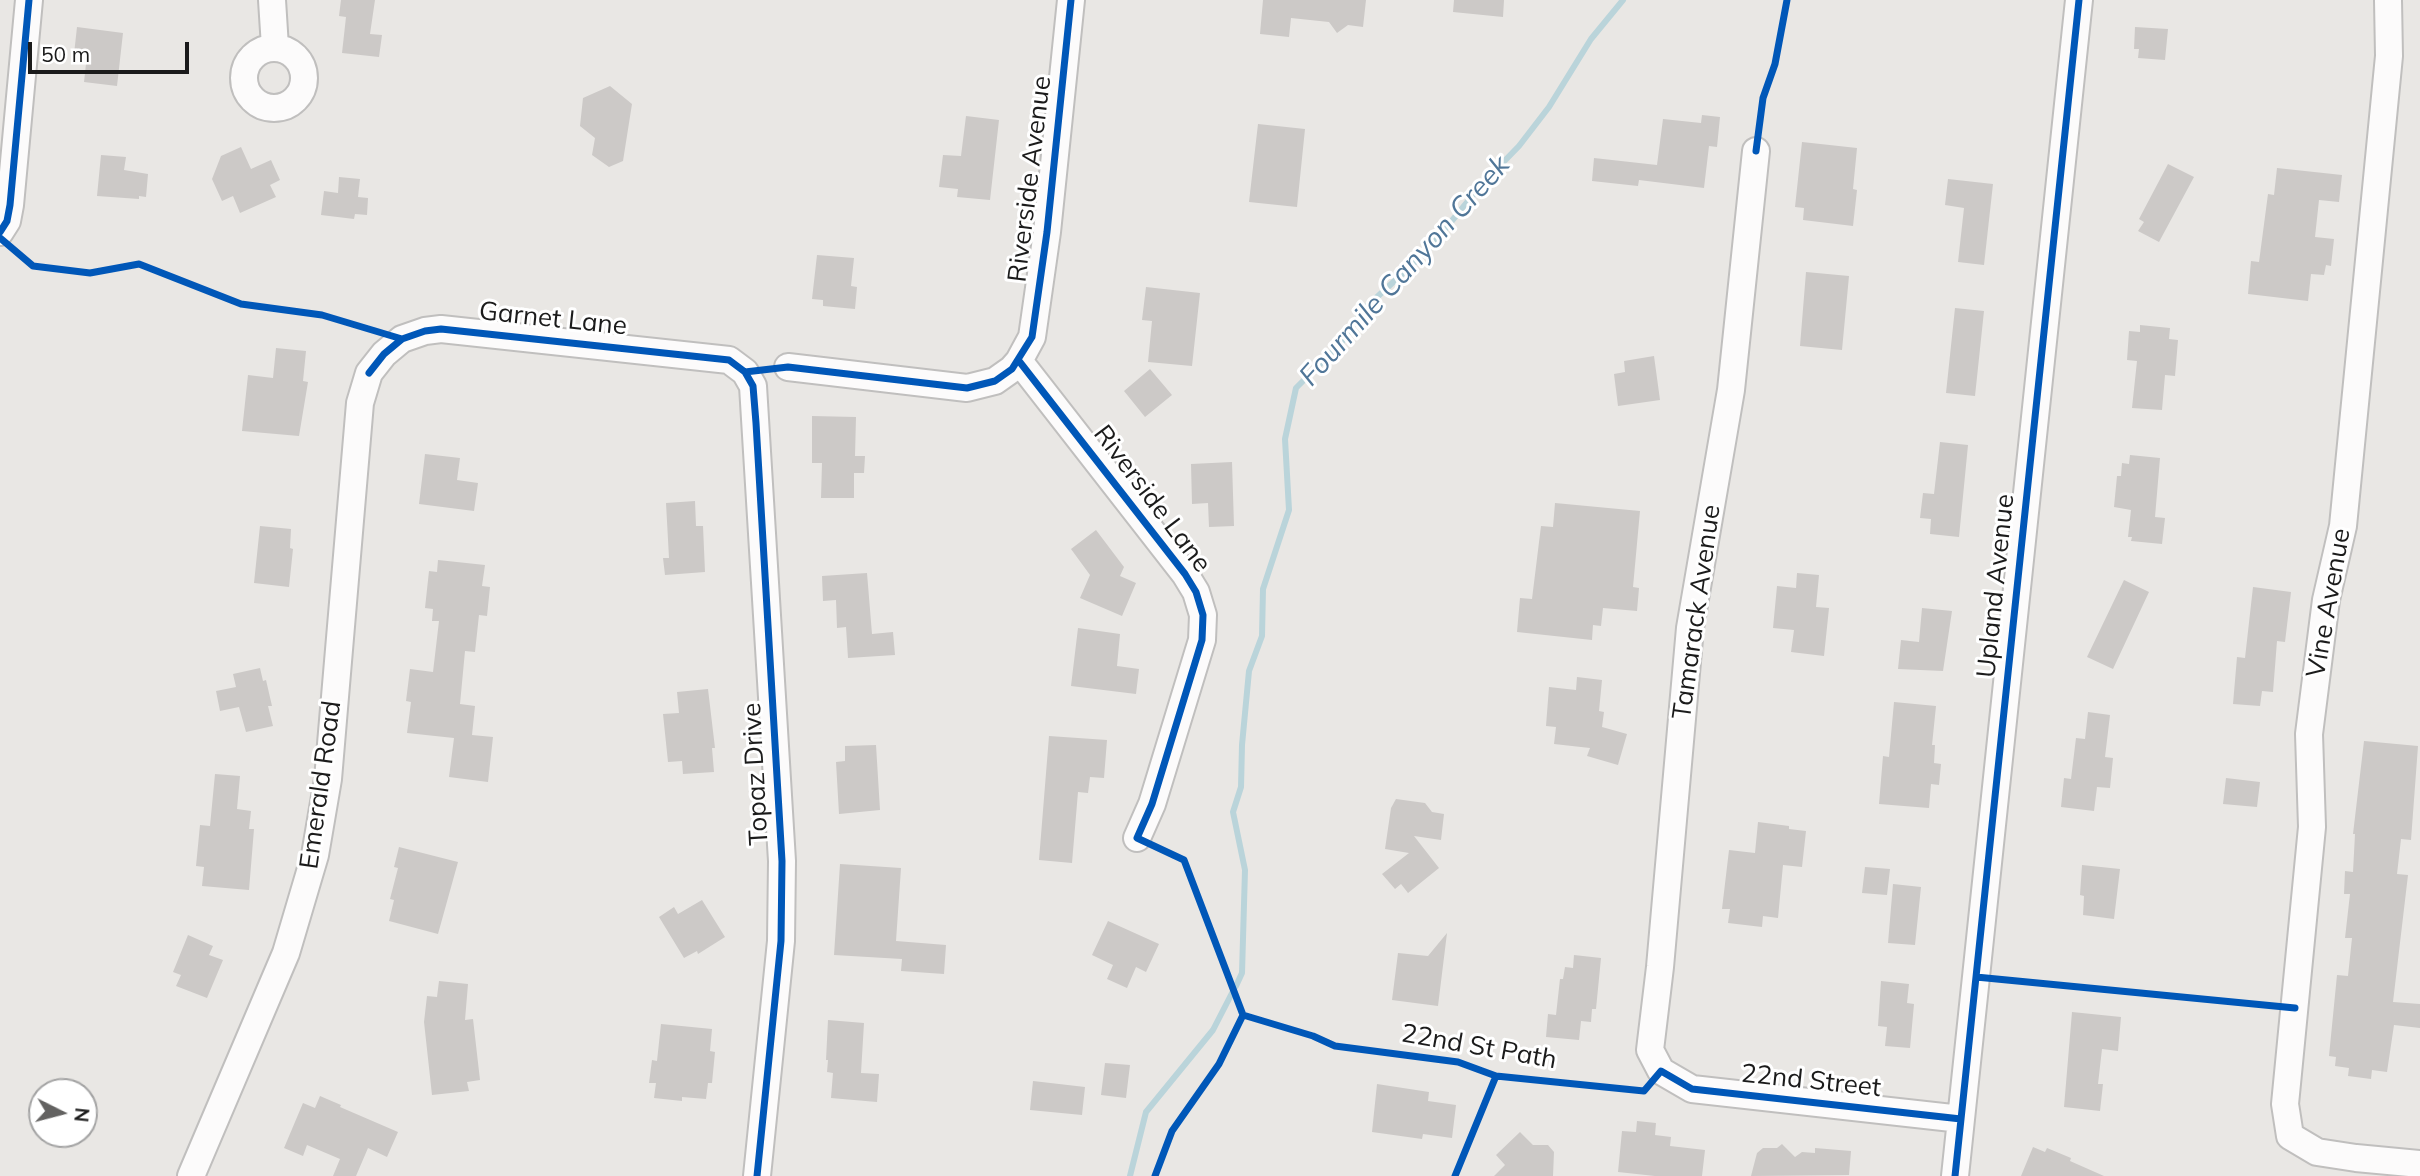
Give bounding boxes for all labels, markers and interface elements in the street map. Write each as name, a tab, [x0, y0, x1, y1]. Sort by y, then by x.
scale bar	[32, 28, 192, 72]
text: 50 m	[41, 41, 90, 67]
street label: Riverside Avenue	[1002, 74, 1058, 284]
water label: Fourmile Canyon Creek	[1293, 149, 1517, 393]
street label: Garnet Lane	[478, 296, 628, 342]
street label: Riverside Lane	[1087, 419, 1217, 579]
street label: Upland Avenue	[1971, 493, 2021, 679]
street label: Tamarack Avenue	[1667, 503, 1727, 721]
street label: Vine Avenue	[2301, 526, 2357, 680]
street label: Emerald Road	[294, 699, 348, 871]
street label: Topaz Drive	[737, 702, 775, 846]
street label: 22nd St Path	[1399, 1018, 1559, 1076]
street label: 22nd Street	[1739, 1058, 1883, 1104]
north arrow	[28, 1078, 98, 1148]
text: N	[69, 1107, 95, 1123]

